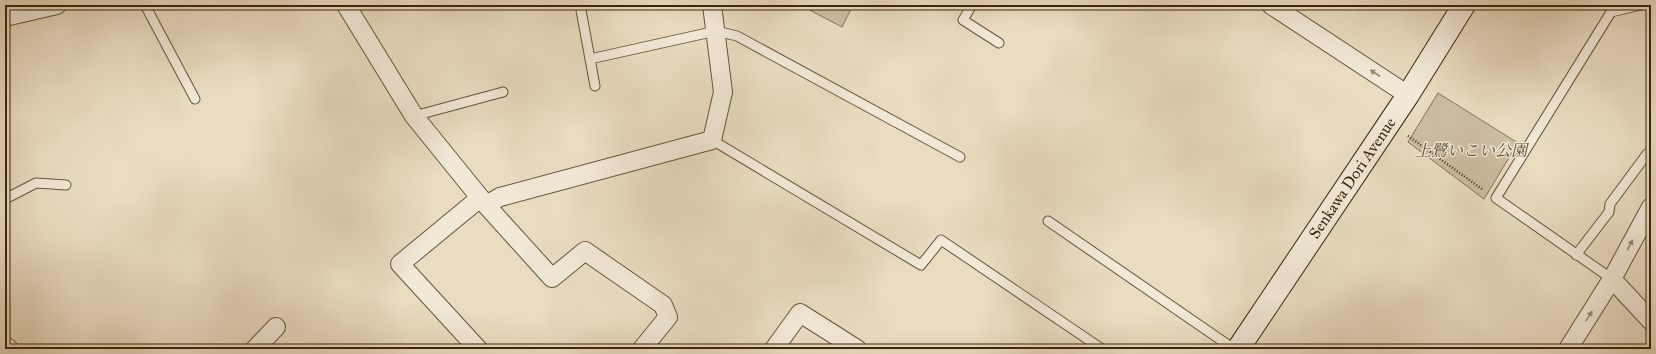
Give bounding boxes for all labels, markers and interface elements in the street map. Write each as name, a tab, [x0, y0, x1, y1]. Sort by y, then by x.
one-way arrow	[1369, 70, 1381, 77]
street label: Senkawa Dori Avenue	[1304, 114, 1400, 242]
park label: 上鷺いこい公園	[1415, 141, 1530, 160]
one-way arrow	[1627, 239, 1634, 251]
one-way arrow	[1585, 310, 1592, 322]

